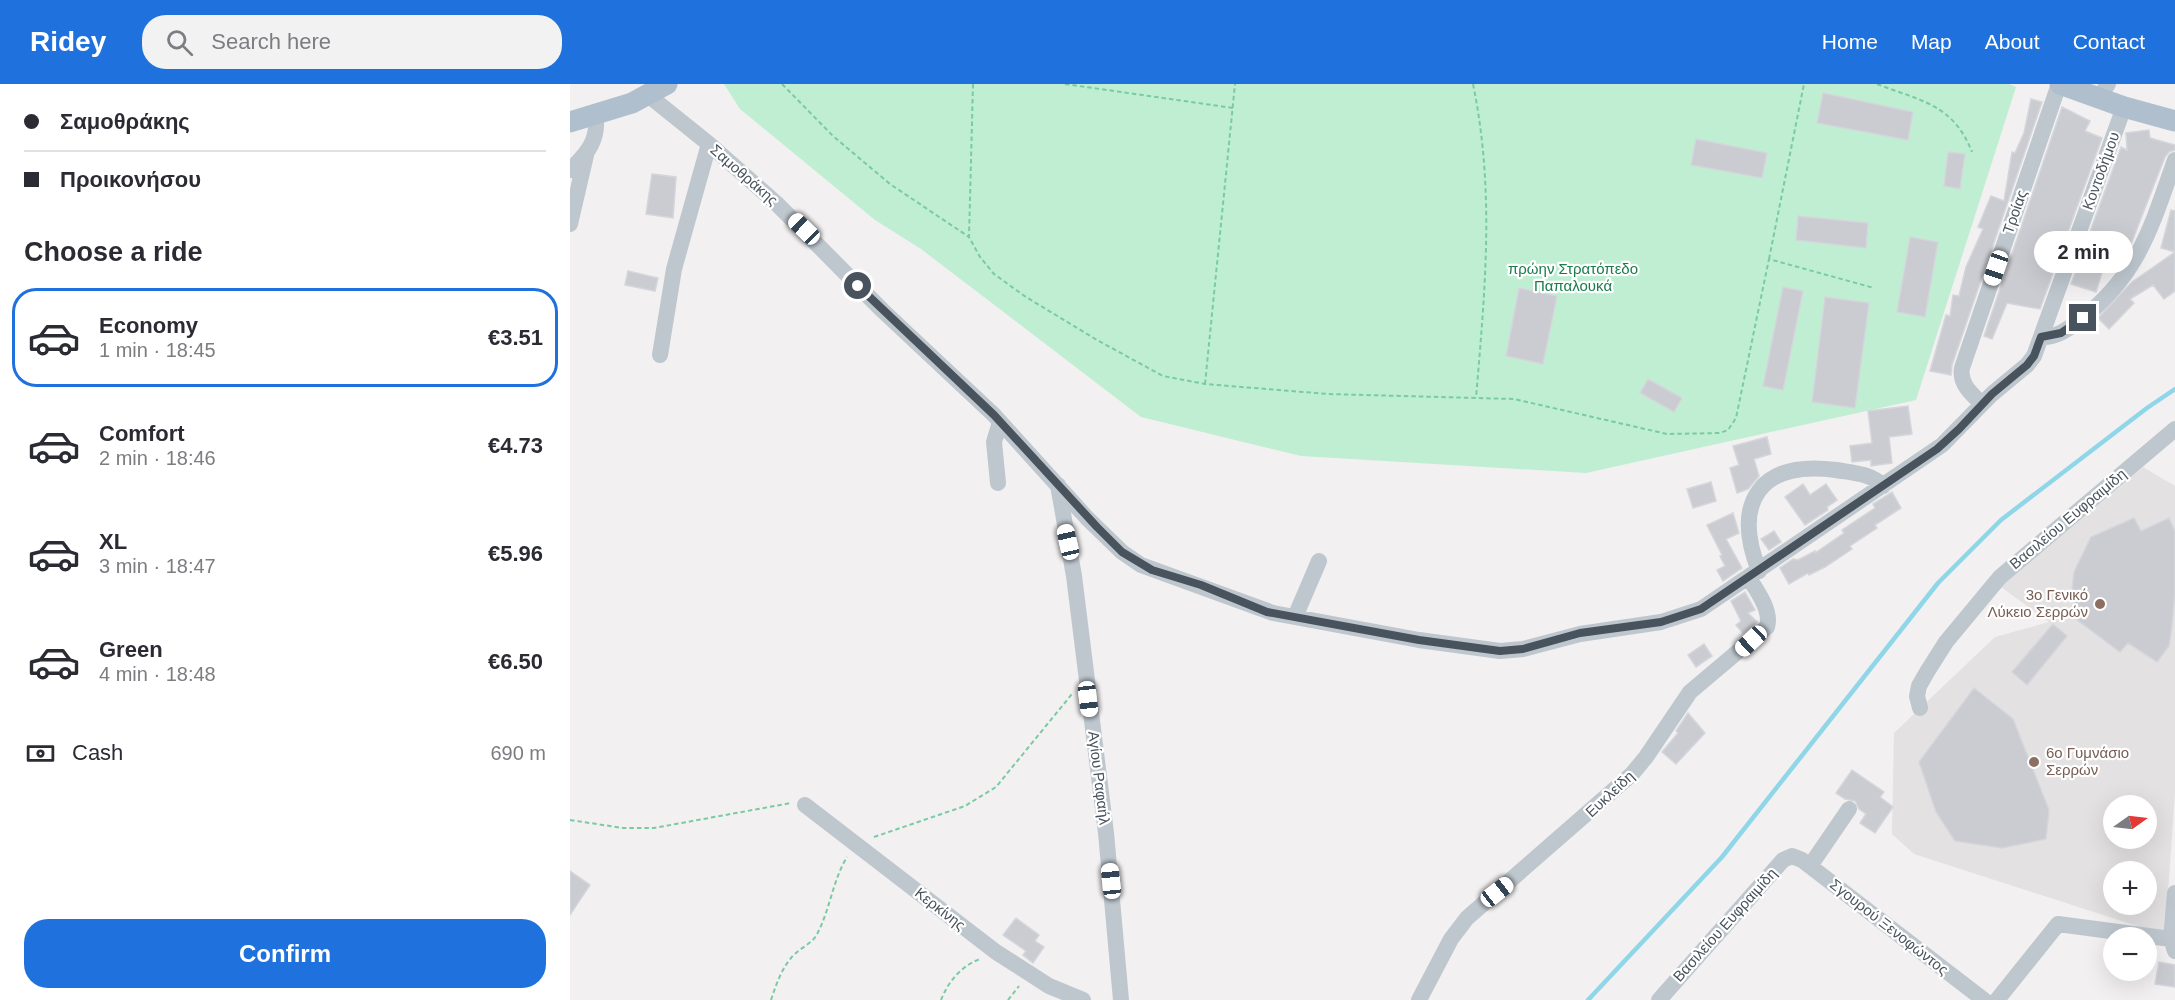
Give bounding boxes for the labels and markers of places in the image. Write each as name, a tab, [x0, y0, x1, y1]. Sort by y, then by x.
place label: 3ο Γενικό Λύκειο Σερρών	[1988, 586, 2088, 620]
marker: 3ο Γενικό Λύκειο Σερρών	[2093, 597, 2107, 611]
place label: 6ο Γυμνάσιο Σερρών	[2046, 744, 2129, 778]
marker: 6ο Γυμνάσιο Σερρών	[2027, 755, 2041, 769]

